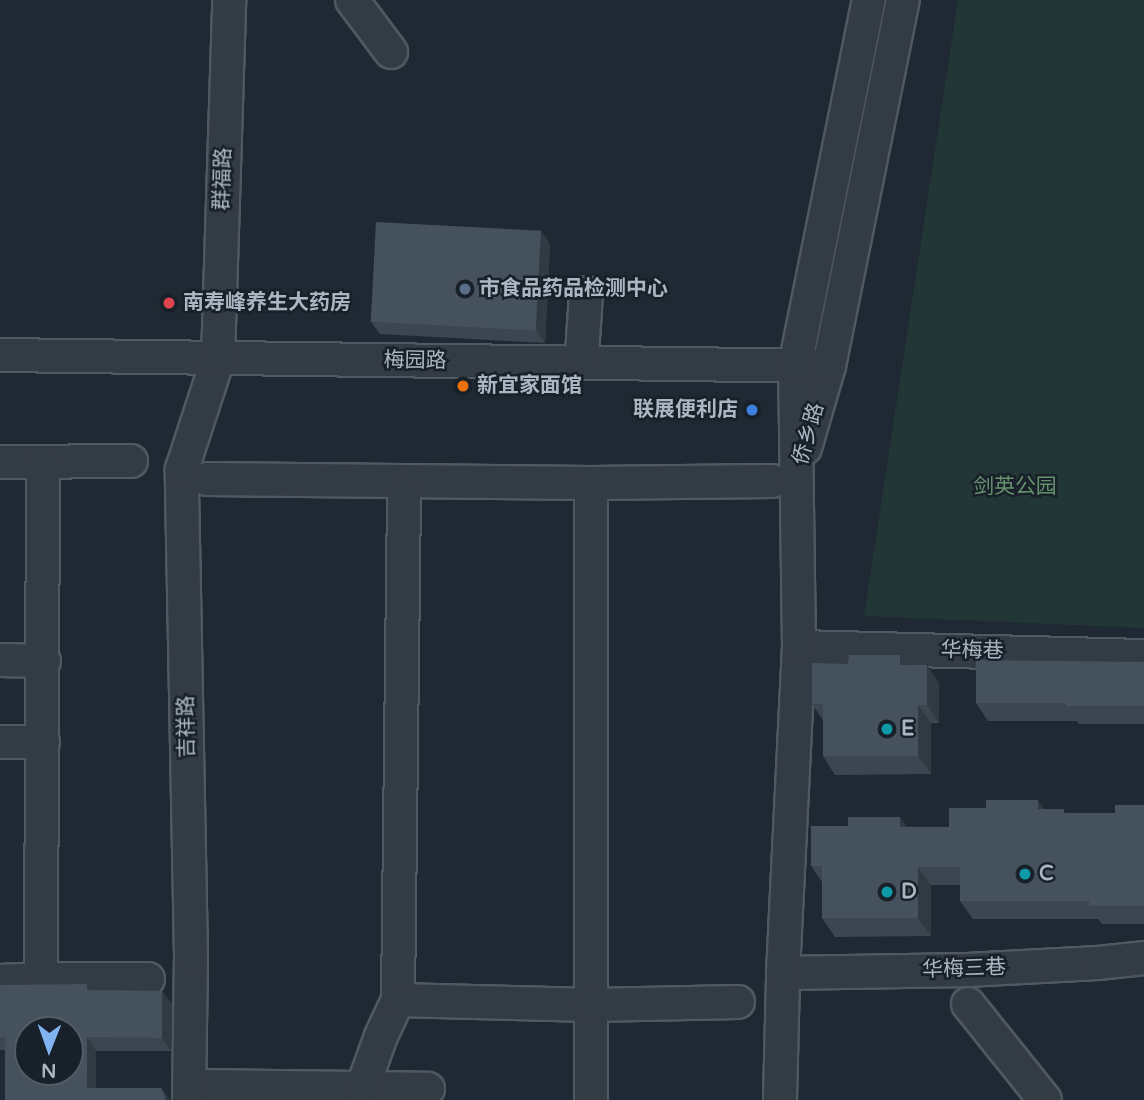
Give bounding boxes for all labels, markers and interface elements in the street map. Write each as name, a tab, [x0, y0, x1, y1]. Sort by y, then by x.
street label: 群福路	[209, 147, 237, 211]
place label: 市食品药品检测中心	[479, 276, 668, 302]
marker: 市食品药品检测中心	[457, 281, 473, 297]
place label: 南寿峰养生大药房	[183, 290, 351, 316]
marker: 南寿峰养生大药房	[161, 295, 177, 311]
street label: 梅园路	[383, 348, 447, 374]
place label: 新宜家面馆	[477, 373, 582, 399]
marker: 新宜家面馆	[455, 378, 471, 394]
place label: 联展便利店	[633, 397, 738, 423]
street label: 侨乡路	[788, 400, 830, 468]
marker: 联展便利店	[744, 402, 760, 418]
park label: 剑英公园	[973, 474, 1057, 500]
street label: 华梅巷	[940, 638, 1004, 664]
street label: 吉祥路	[174, 695, 200, 759]
place label: E	[901, 716, 914, 742]
marker: E	[879, 721, 895, 737]
place label: C	[1039, 861, 1054, 887]
marker: C	[1017, 866, 1033, 882]
place label: D	[901, 879, 917, 905]
marker: D	[879, 884, 895, 900]
street label: 华梅三巷	[922, 955, 1006, 983]
north arrow	[14, 1016, 84, 1086]
text: N	[41, 1059, 56, 1081]

